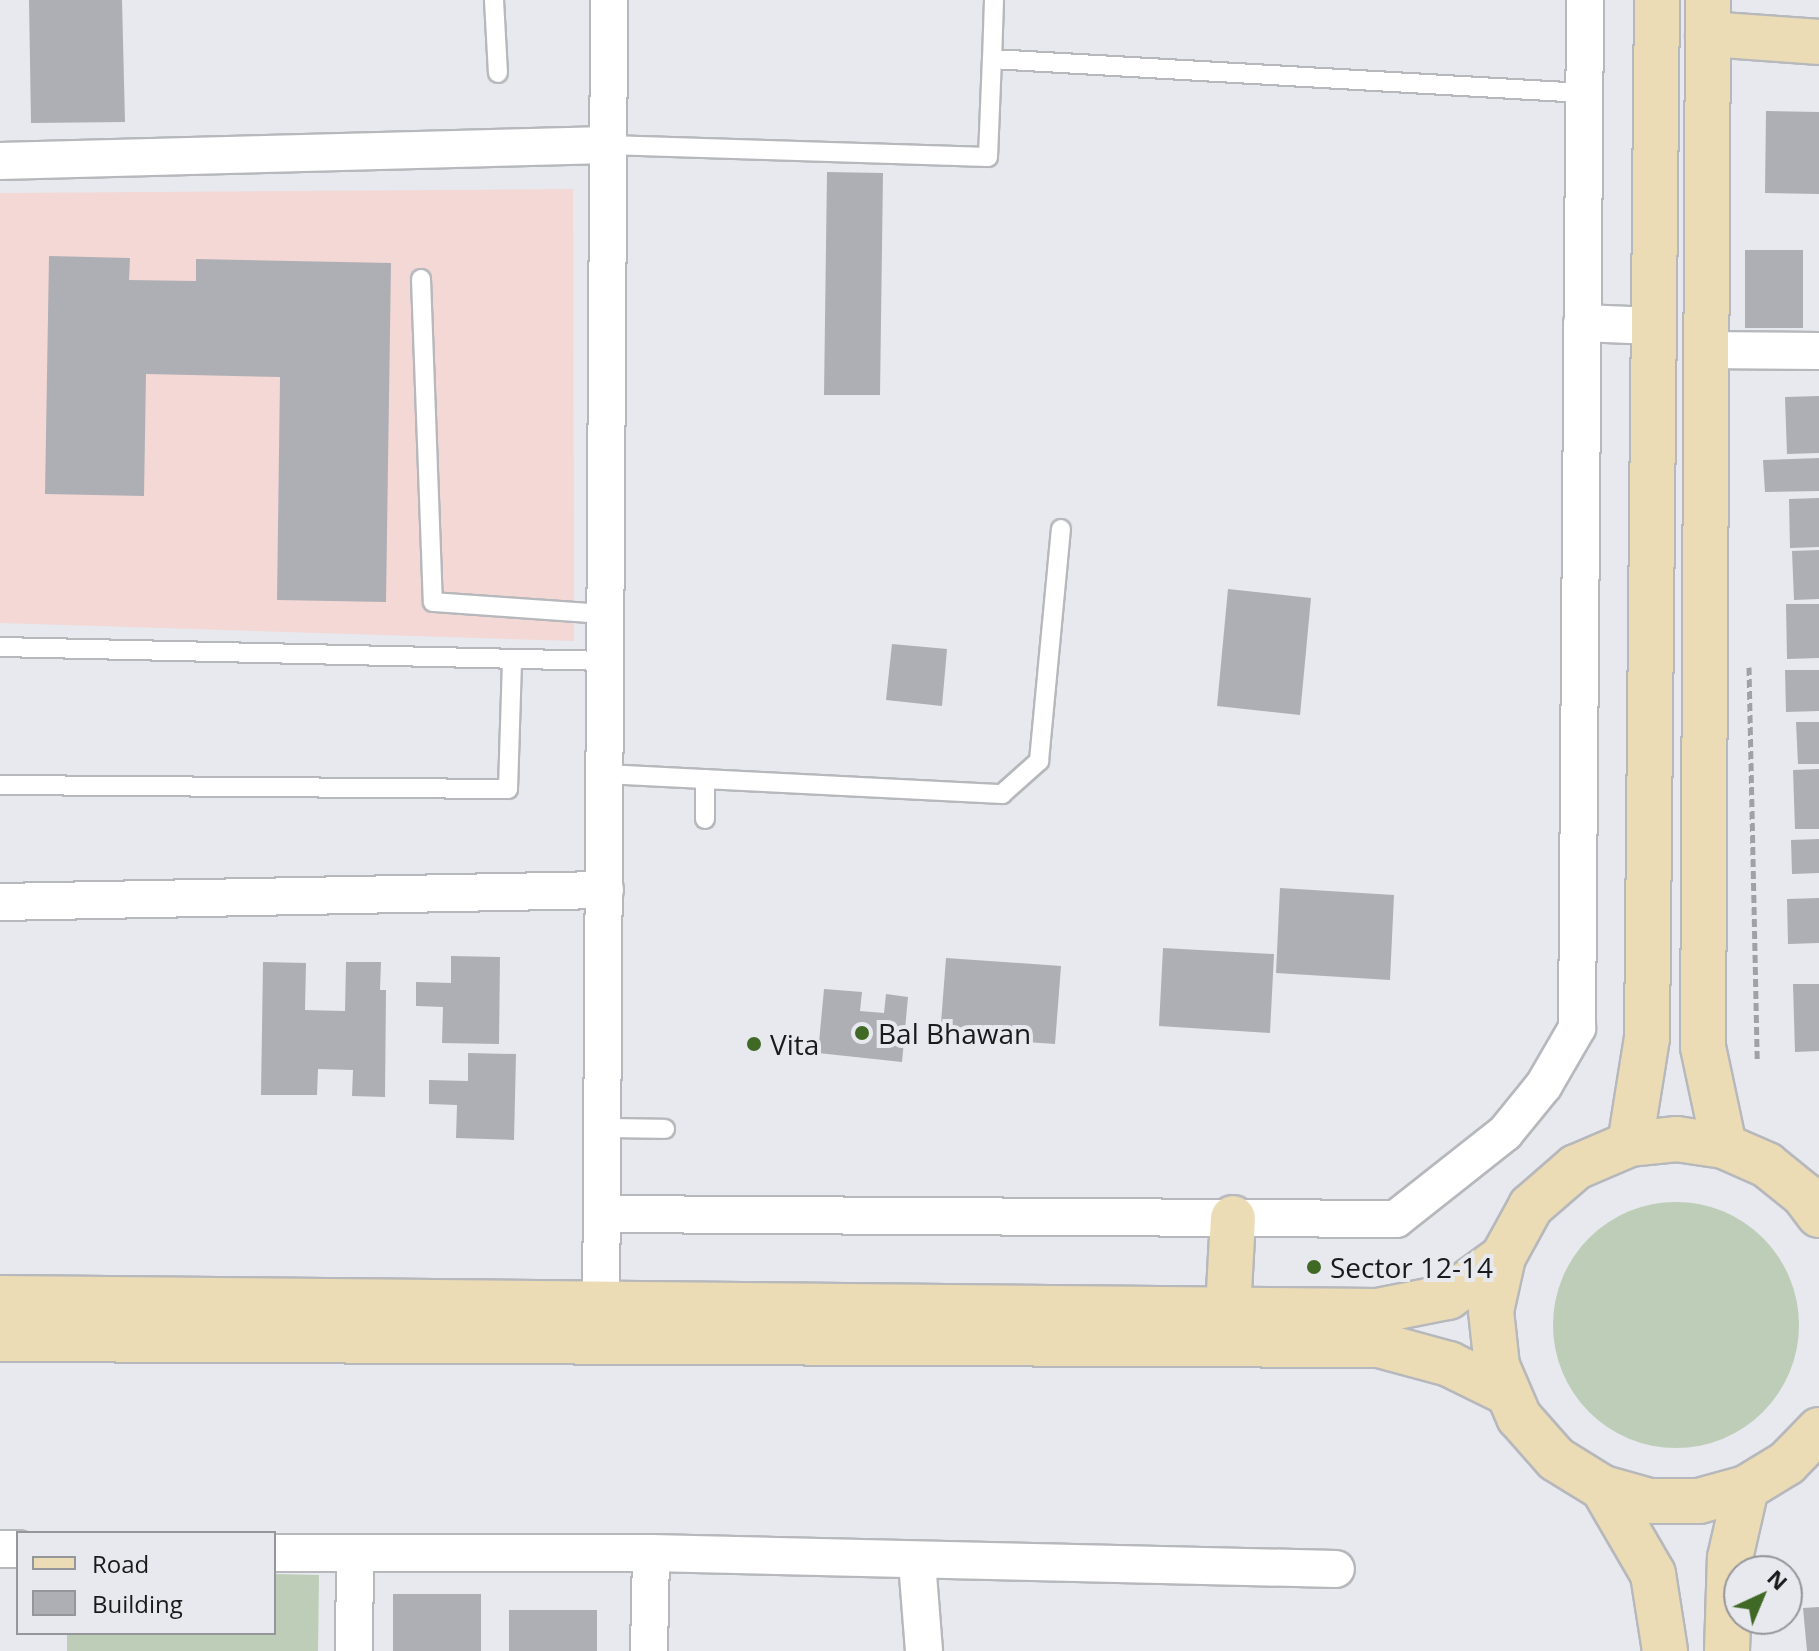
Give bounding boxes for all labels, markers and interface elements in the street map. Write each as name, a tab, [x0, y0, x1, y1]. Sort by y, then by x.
place label: Bal Bhawan	[878, 1016, 1031, 1050]
marker: Bal Bhawan	[853, 1024, 871, 1042]
place label: Vita	[770, 1027, 819, 1061]
marker: Vita	[745, 1035, 763, 1053]
place label: Sector 12-14	[1330, 1250, 1493, 1284]
marker: Sector 12-14	[1305, 1258, 1323, 1276]
legend	[16, 1531, 276, 1635]
text: Road	[92, 1547, 149, 1580]
north arrow	[1723, 1555, 1803, 1635]
text: N	[1761, 1562, 1795, 1596]
text: Building	[92, 1587, 183, 1620]

